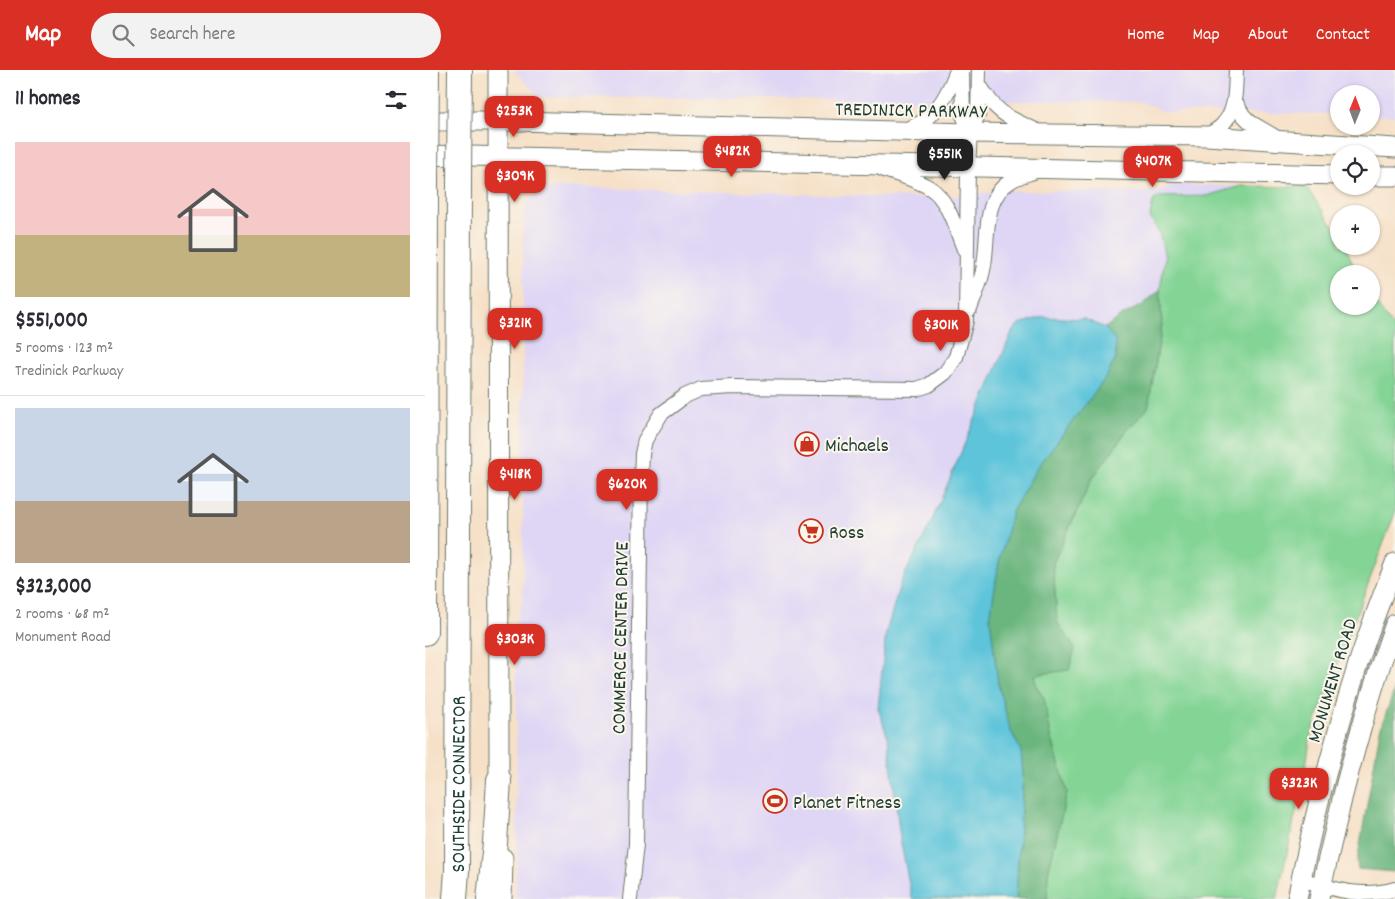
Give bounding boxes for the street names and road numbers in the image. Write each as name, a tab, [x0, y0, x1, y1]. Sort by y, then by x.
street label: TREDINICK PARKWAY	[835, 97, 988, 127]
street label: COMMERCE CENTER DRIVE	[606, 542, 638, 734]
street label: MONUMENT ROAD	[1302, 615, 1366, 746]
street label: SOUTHSIDE CONNECTOR	[446, 696, 475, 872]

